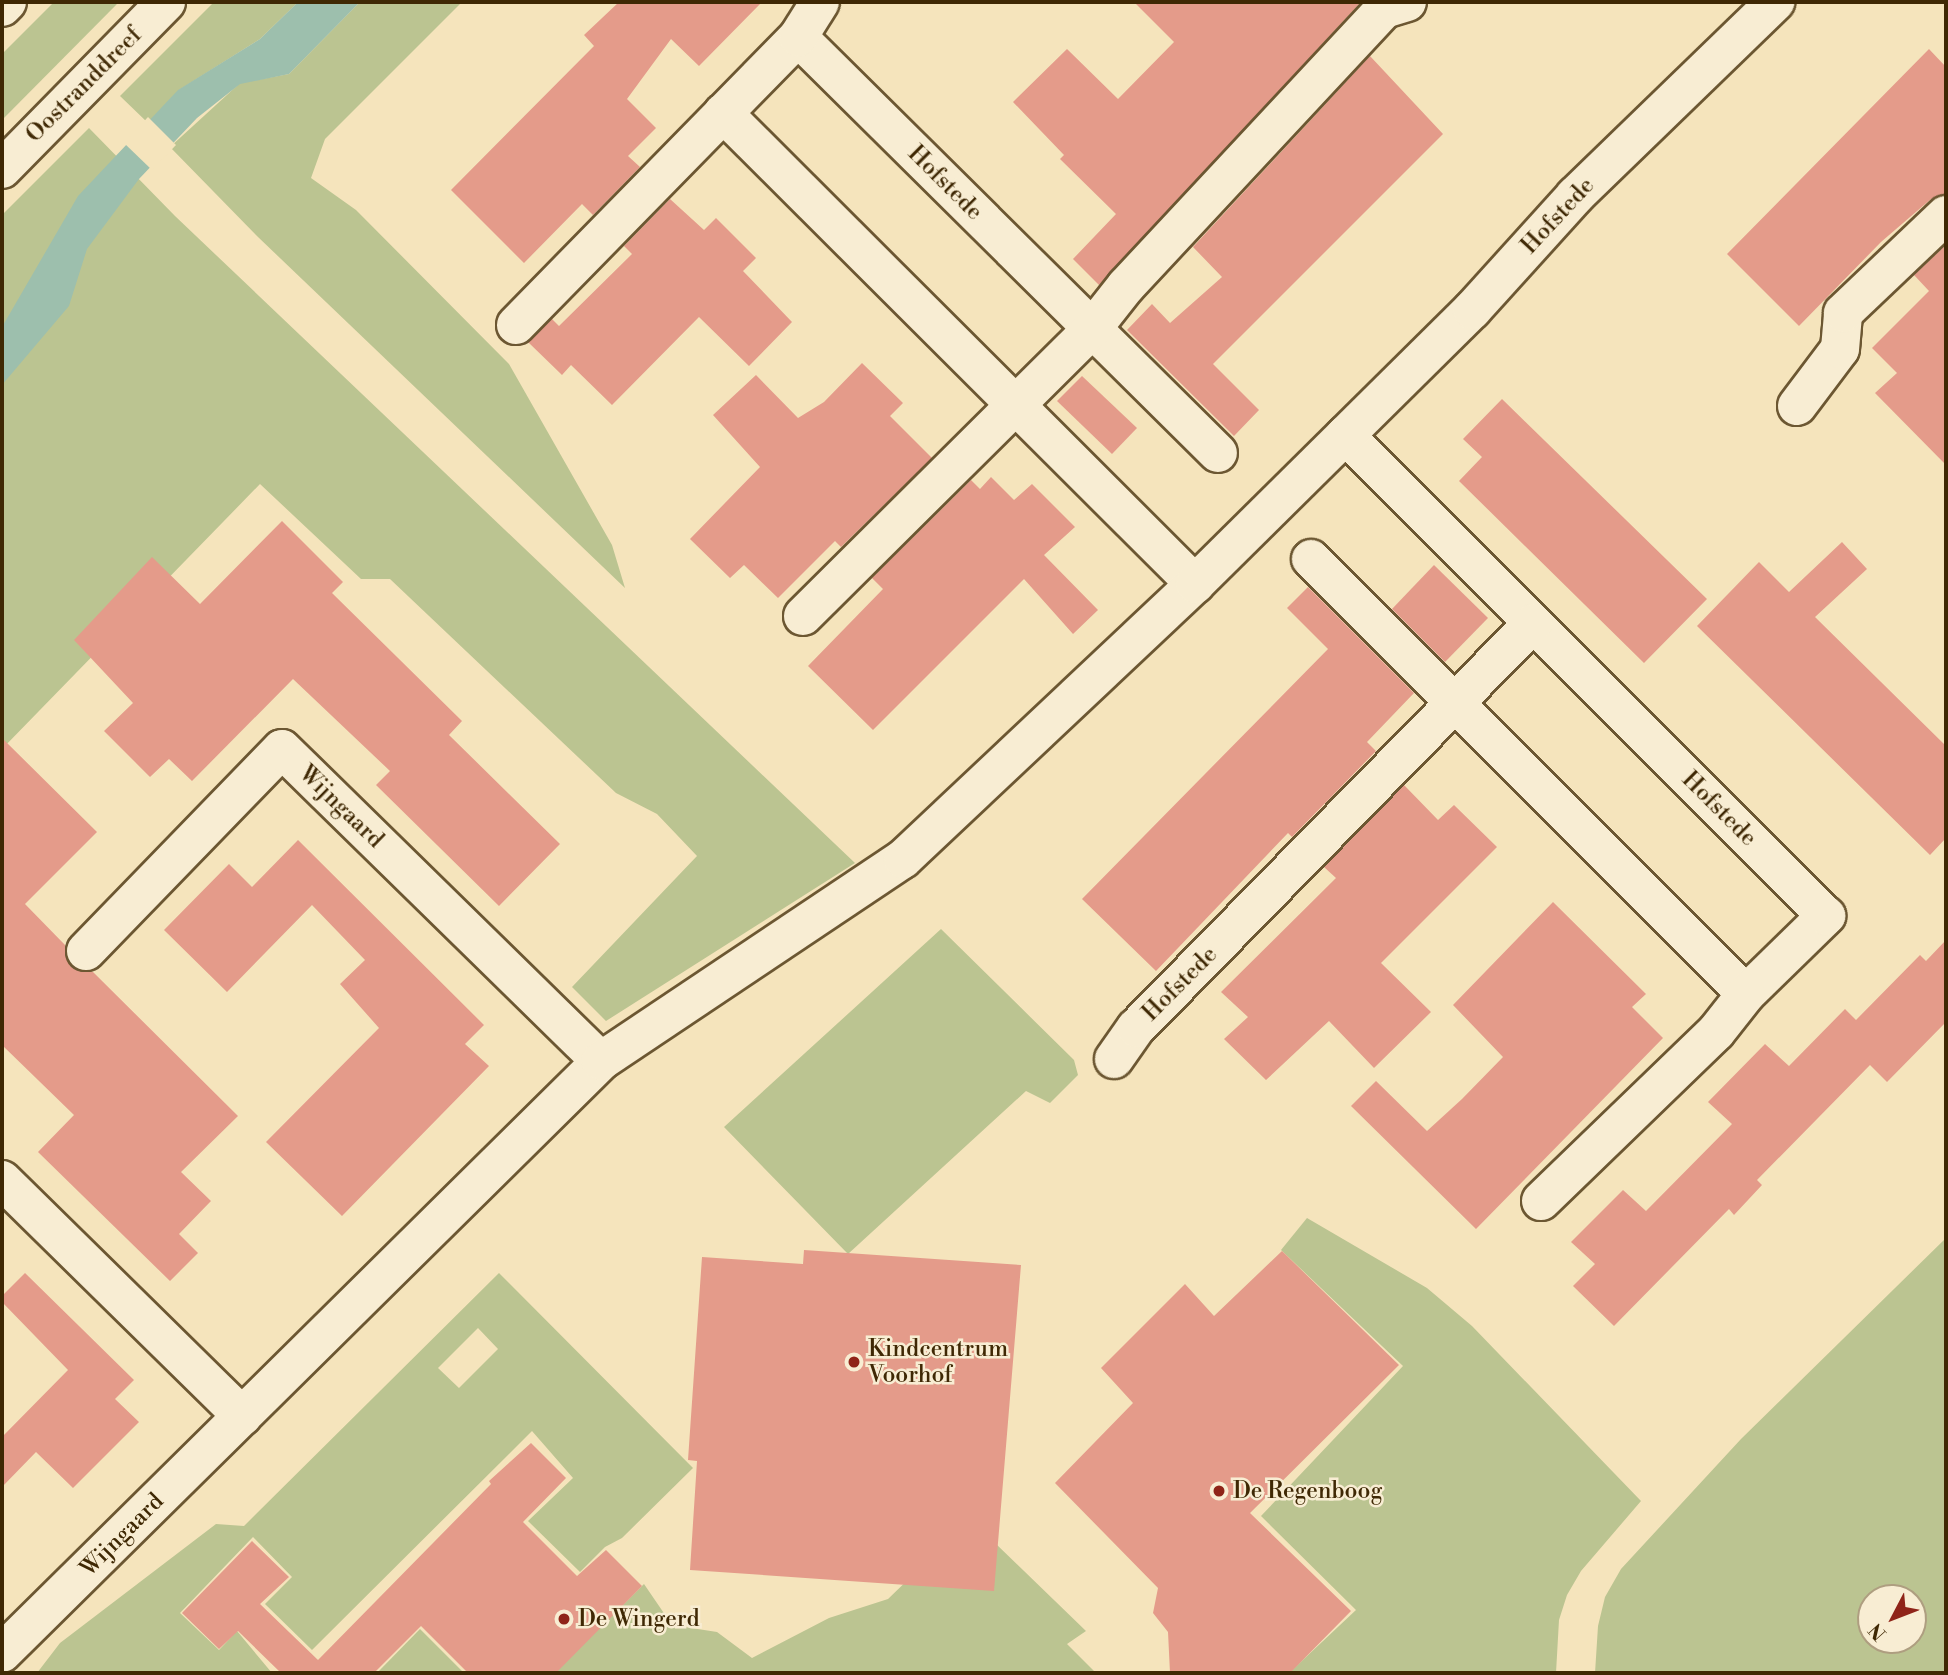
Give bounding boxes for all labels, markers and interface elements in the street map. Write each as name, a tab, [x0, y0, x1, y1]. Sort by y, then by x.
street label: Oostranddreef	[21, 22, 147, 148]
street label: Hofstede	[902, 140, 988, 226]
street label: Hofstede	[1516, 172, 1600, 260]
street label: Wijngaard	[293, 760, 389, 854]
street label: Hofstede	[1676, 766, 1762, 852]
street label: Hofstede	[1137, 941, 1223, 1027]
place label: Kindcentrum Voorhof	[868, 1335, 1008, 1389]
marker: Kindcentrum Voorhof	[846, 1354, 862, 1370]
place label: De Regenboog	[1233, 1477, 1382, 1505]
marker: De Regenboog	[1211, 1483, 1227, 1499]
street label: Wijngaard	[75, 1488, 169, 1582]
north arrow	[1857, 1584, 1927, 1654]
place label: De Wingerd	[578, 1605, 700, 1633]
marker: De Wingerd	[556, 1611, 572, 1627]
text: N	[1864, 1618, 1892, 1645]

